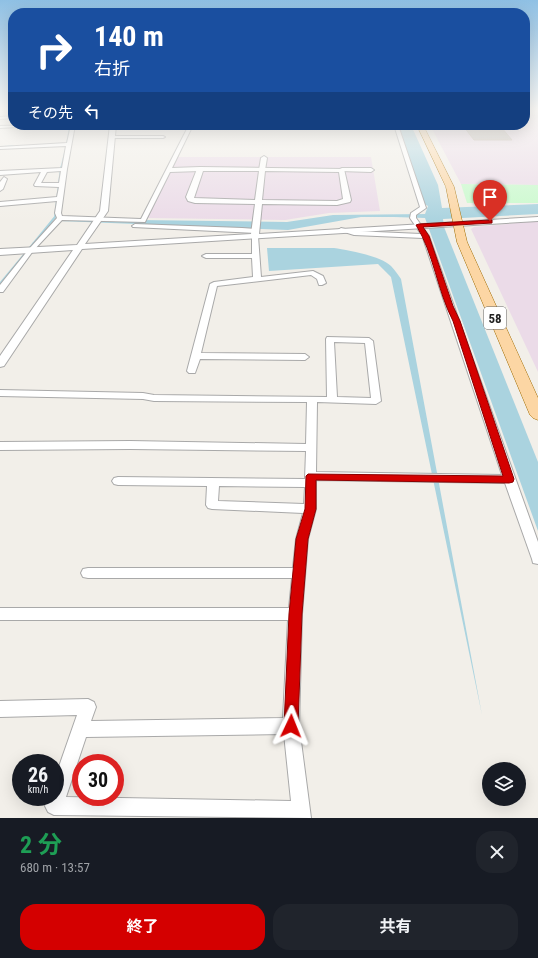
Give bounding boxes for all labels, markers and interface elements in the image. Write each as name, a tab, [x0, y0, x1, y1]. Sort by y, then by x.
text: 140 m	[94, 20, 164, 53]
icon: right	[28, 24, 80, 76]
text: 右折	[94, 58, 130, 79]
icon: left	[81, 100, 103, 122]
text: その先	[28, 104, 73, 122]
pin	[473, 180, 507, 221]
icon: arrive	[479, 186, 501, 208]
road number: 58	[484, 307, 506, 329]
position arrow	[270, 705, 312, 747]
speed limit sign: 30	[72, 754, 124, 806]
map controls	[482, 762, 526, 806]
button: layers	[482, 762, 526, 806]
text: 26	[28, 763, 48, 787]
text: km/h	[28, 784, 48, 795]
text: 2 分	[20, 831, 62, 859]
button: close	[476, 831, 518, 873]
text: 680 m · 13:57	[20, 860, 90, 875]
button: 終了	[20, 904, 265, 950]
button: 共有	[273, 904, 518, 950]

